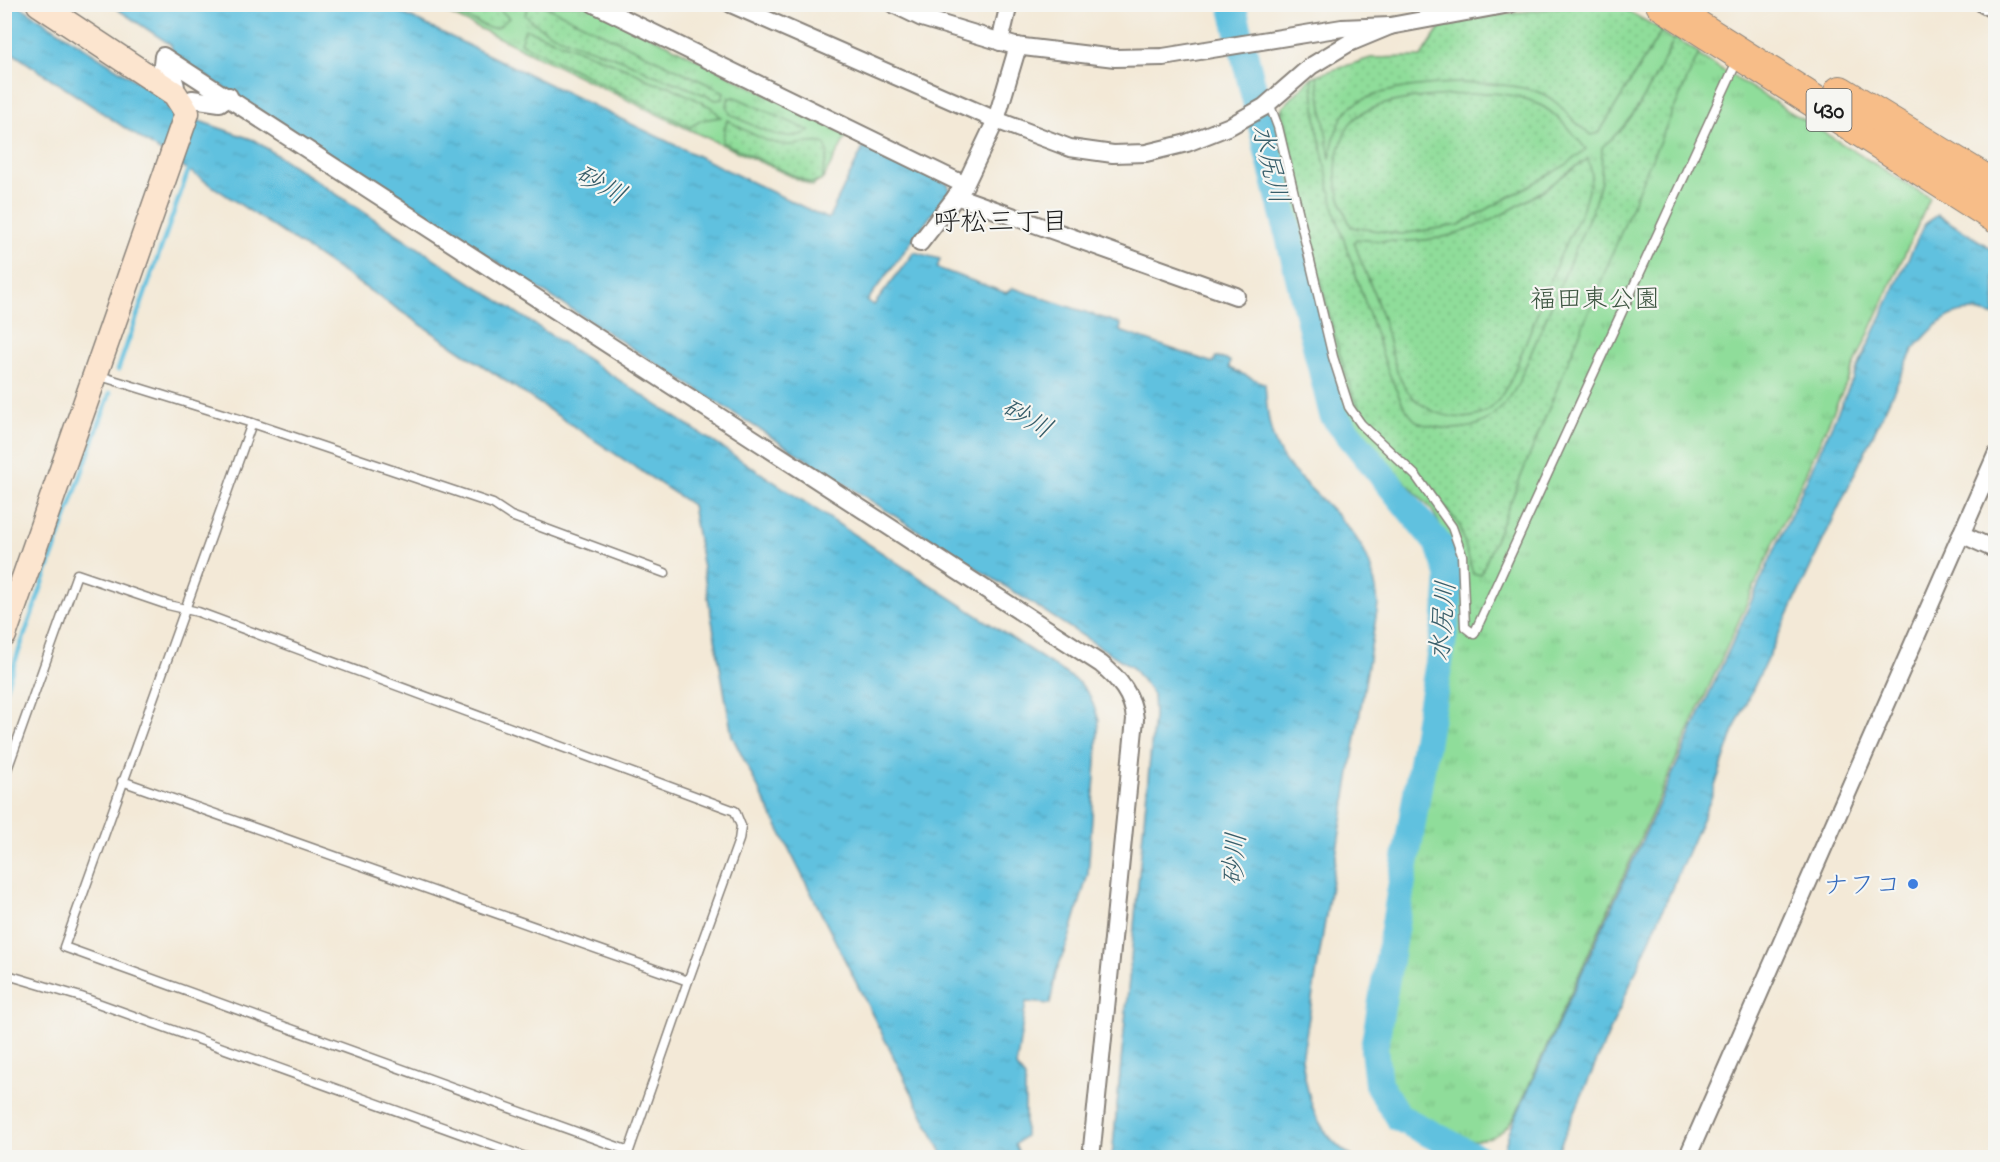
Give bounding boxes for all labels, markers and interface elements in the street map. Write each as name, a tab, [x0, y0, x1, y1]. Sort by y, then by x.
road number: 430	[1806, 89, 1852, 131]
water label: 水尻川	[1240, 121, 1297, 209]
water label: 砂川	[567, 156, 633, 216]
district label: 呼松三丁目	[934, 204, 1069, 243]
park label: 福田東公園	[1530, 282, 1660, 320]
water label: 砂川	[993, 390, 1059, 450]
water label: 水尻川	[1422, 579, 1467, 663]
water label: 砂川	[1215, 831, 1258, 887]
place label: ナフコ	[1823, 868, 1901, 906]
marker: ナフコ	[1906, 877, 1920, 891]

